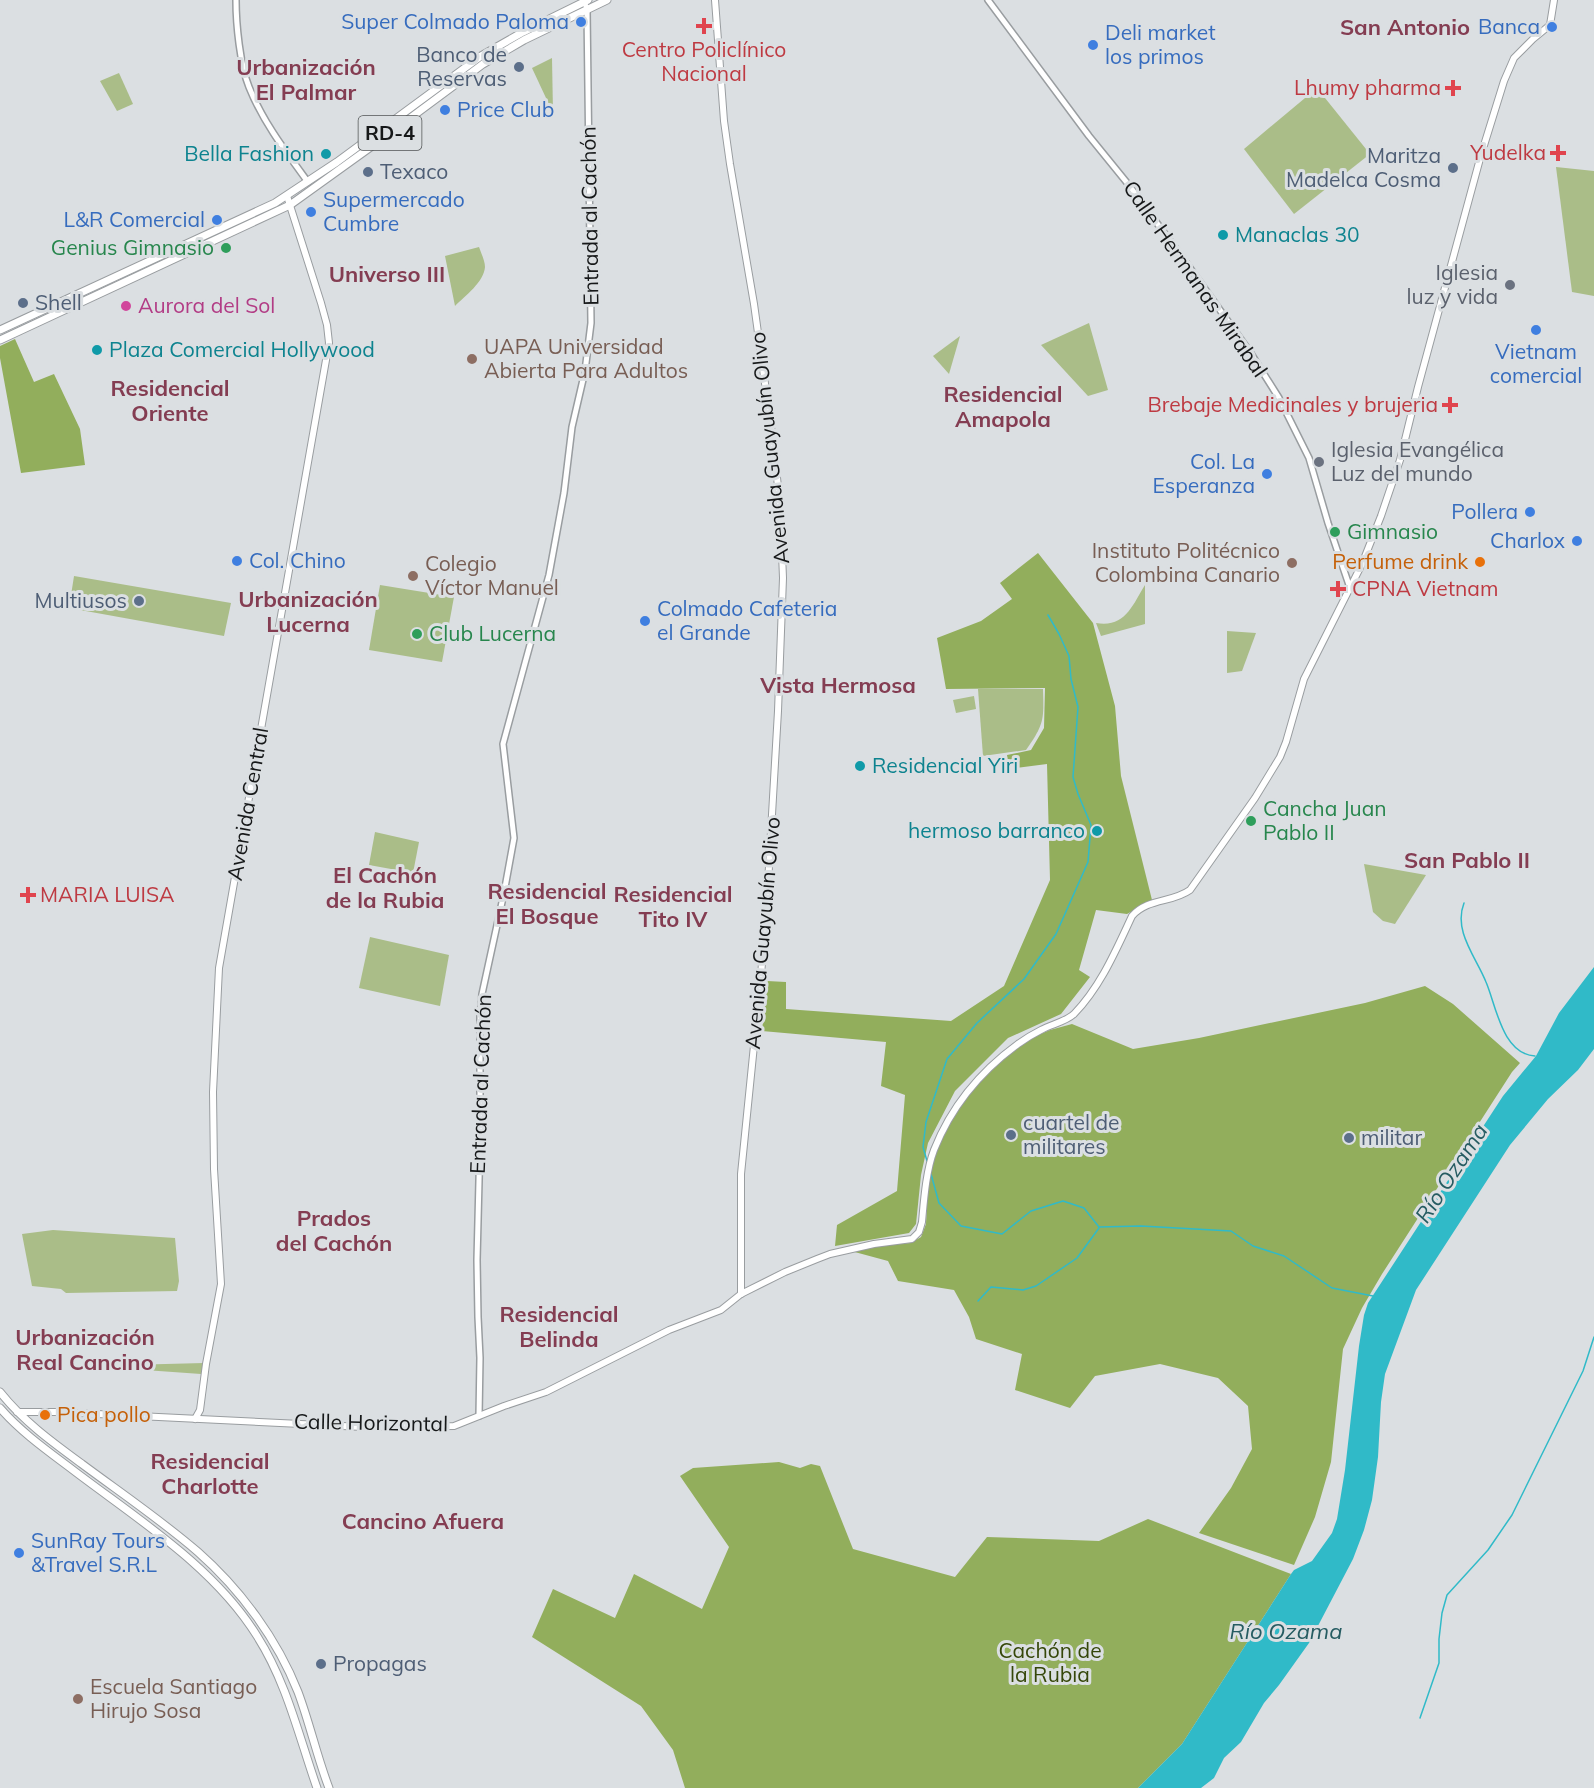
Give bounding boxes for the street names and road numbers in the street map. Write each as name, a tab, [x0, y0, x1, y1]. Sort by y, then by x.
road number: RD-4	[358, 116, 422, 150]
street label: Entrada al Cachón	[574, 126, 604, 306]
street label: Calle Hermanas Mirabal	[1118, 175, 1274, 382]
street label: Avenida Guayubín Olivo	[744, 331, 794, 565]
street label: Avenida Central	[221, 725, 273, 882]
street label: Avenida Guayubín Olivo	[739, 816, 785, 1050]
street label: Entrada al Cachón	[464, 994, 496, 1174]
street label: Calle Horizontal	[294, 1408, 448, 1436]

